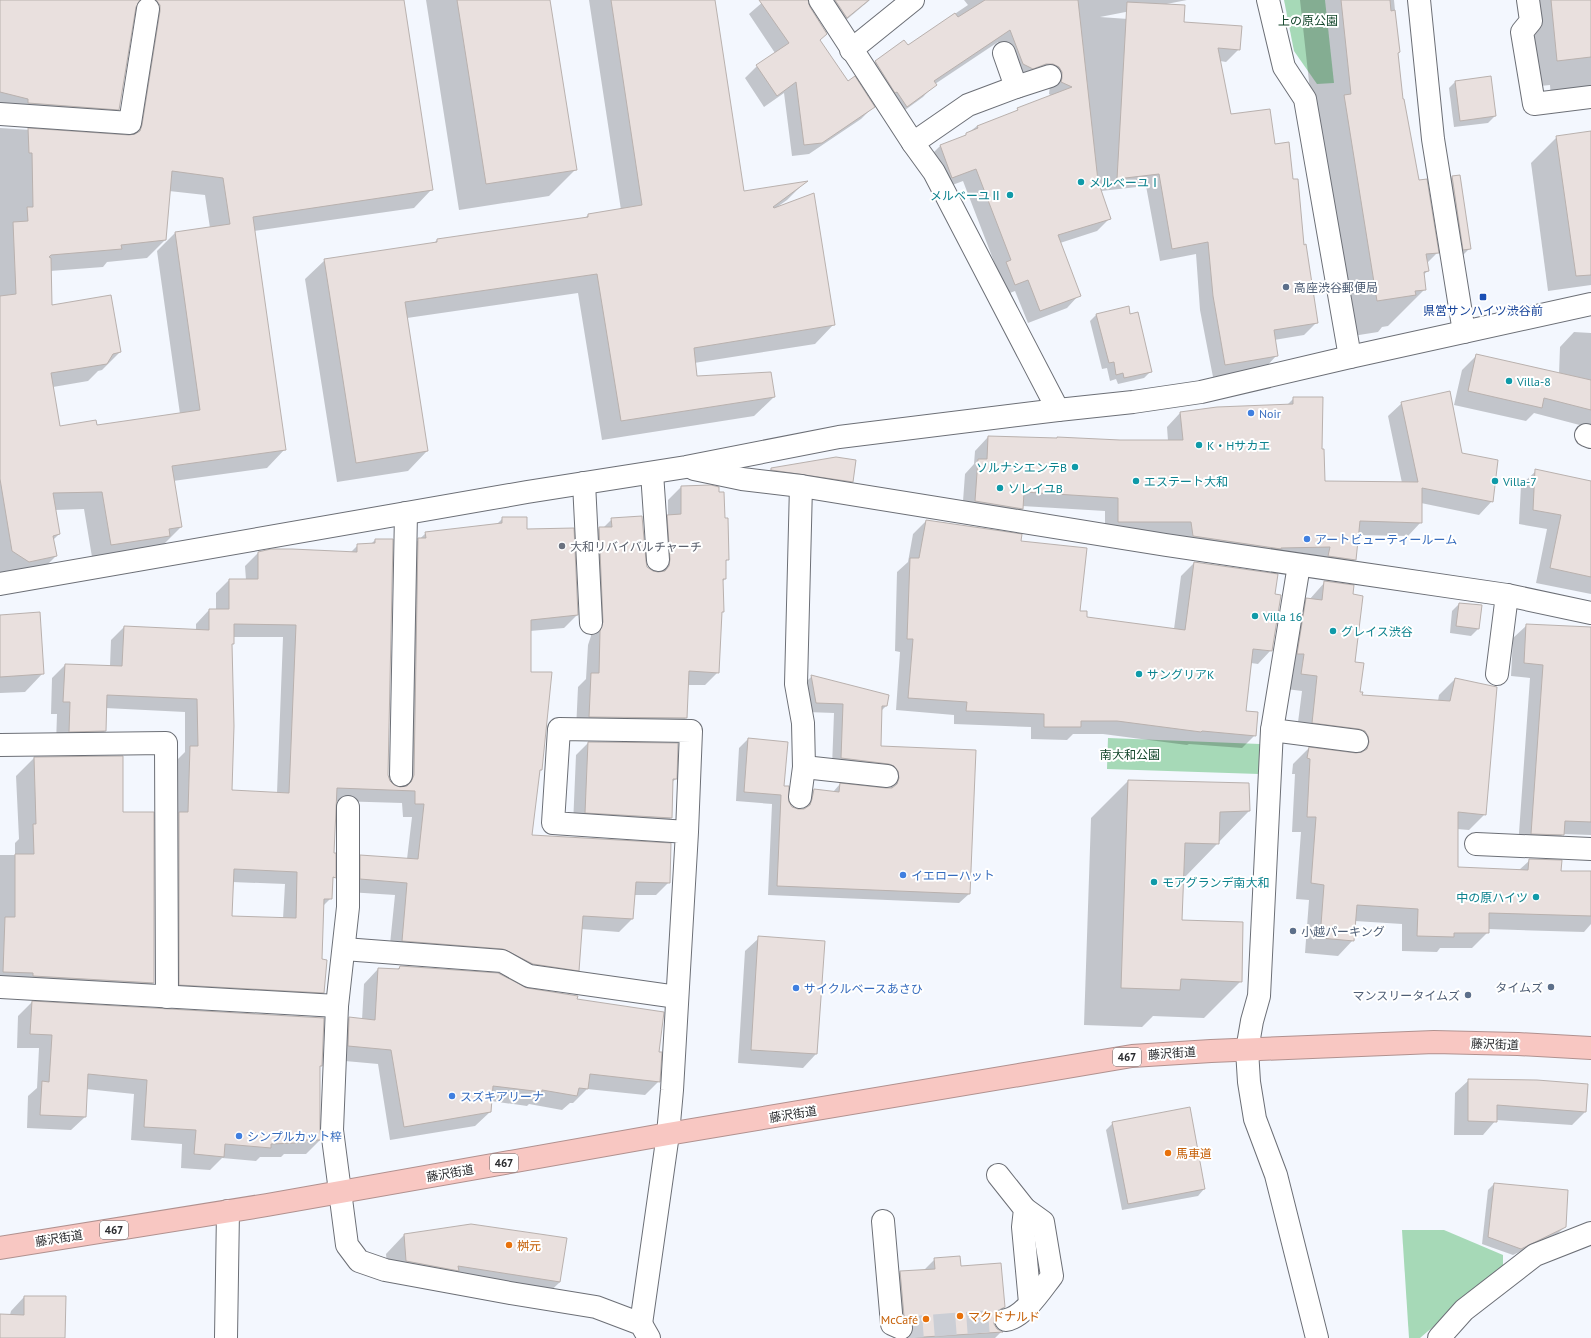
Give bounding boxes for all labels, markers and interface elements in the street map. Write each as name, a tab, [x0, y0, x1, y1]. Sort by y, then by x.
park label: 上の原公園	[1278, 13, 1338, 28]
place label: メルベーユⅠ	[1089, 175, 1161, 190]
marker: メルベーユⅠ	[1076, 177, 1086, 187]
place label: メルベーユⅡ	[930, 188, 1002, 203]
marker: メルベーユⅡ	[1005, 190, 1015, 200]
place label: 高座渋谷郵便局	[1294, 280, 1378, 295]
marker: 高座渋谷郵便局	[1281, 282, 1291, 292]
marker: 県営サンハイツ渋谷前	[1478, 292, 1488, 302]
place label: 県営サンハイツ渋谷前	[1423, 303, 1543, 318]
place label: Villa-8	[1516, 374, 1551, 389]
marker: Villa-8	[1504, 376, 1514, 386]
place label: Noir	[1259, 406, 1281, 421]
marker: Noir	[1246, 408, 1256, 418]
place label: K・Hサカエ	[1207, 438, 1270, 453]
marker: K・Hサカエ	[1194, 440, 1204, 450]
place label: ソルナシエンテB	[976, 460, 1067, 475]
marker: ソルナシエンテB	[1070, 462, 1080, 472]
place label: エステート大和	[1144, 474, 1228, 489]
place label: Villa-7	[1502, 474, 1537, 489]
marker: エステート大和	[1131, 476, 1141, 486]
marker: Villa-7	[1490, 476, 1500, 486]
place label: ソレイユB	[1008, 481, 1063, 496]
marker: ソレイユB	[995, 483, 1005, 493]
place label: アートビューティールーム	[1315, 532, 1457, 547]
marker: アートビューティールーム	[1302, 534, 1312, 544]
place label: 大和リバイバルチャーチ	[570, 539, 702, 554]
marker: 大和リバイバルチャーチ	[557, 541, 567, 551]
place label: Villa 16	[1262, 609, 1302, 624]
marker: Villa 16	[1250, 611, 1260, 621]
place label: グレイス渋谷	[1341, 624, 1413, 639]
marker: グレイス渋谷	[1328, 626, 1338, 636]
place label: サングリアK	[1147, 667, 1214, 682]
marker: サングリアK	[1134, 669, 1144, 679]
park label: 南大和公園	[1100, 747, 1160, 762]
place label: イエローハット	[911, 868, 995, 883]
marker: イエローハット	[898, 870, 908, 880]
place label: モアグランデ南大和	[1162, 875, 1269, 890]
marker: モアグランデ南大和	[1149, 877, 1159, 887]
place label: 中の原ハイツ	[1456, 890, 1528, 905]
marker: 中の原ハイツ	[1531, 892, 1541, 902]
place label: 小越パーキング	[1301, 924, 1385, 939]
marker: 小越パーキング	[1288, 926, 1298, 936]
place label: タイムズ	[1495, 980, 1543, 995]
place label: サイクルベースあさひ	[804, 981, 923, 996]
marker: タイムズ	[1546, 982, 1556, 992]
marker: サイクルベースあさひ	[791, 983, 801, 993]
place label: マンスリータイムズ	[1352, 988, 1460, 1003]
marker: マンスリータイムズ	[1463, 990, 1473, 1000]
street label: 藤沢街道	[1471, 1036, 1519, 1052]
street label: 藤沢街道	[1148, 1044, 1196, 1062]
road number: 467	[1113, 1048, 1141, 1066]
place label: スズキアリーナ	[460, 1089, 544, 1104]
marker: スズキアリーナ	[447, 1091, 457, 1101]
street label: 藤沢街道	[768, 1103, 818, 1125]
place label: シンプルカット梓	[247, 1129, 342, 1144]
marker: シンプルカット梓	[234, 1131, 244, 1141]
place label: 馬車道	[1176, 1146, 1212, 1161]
marker: 馬車道	[1163, 1148, 1173, 1158]
road number: 467	[490, 1154, 518, 1172]
street label: 藤沢街道	[425, 1161, 475, 1185]
road number: 467	[100, 1221, 128, 1239]
street label: 藤沢街道	[34, 1227, 84, 1249]
place label: 桝元	[517, 1238, 541, 1253]
marker: 桝元	[504, 1240, 514, 1250]
place label: マクドナルド	[968, 1309, 1040, 1324]
marker: マクドナルド	[955, 1311, 965, 1321]
place label: McCafé	[881, 1312, 918, 1327]
marker: McCafé	[921, 1314, 931, 1324]

